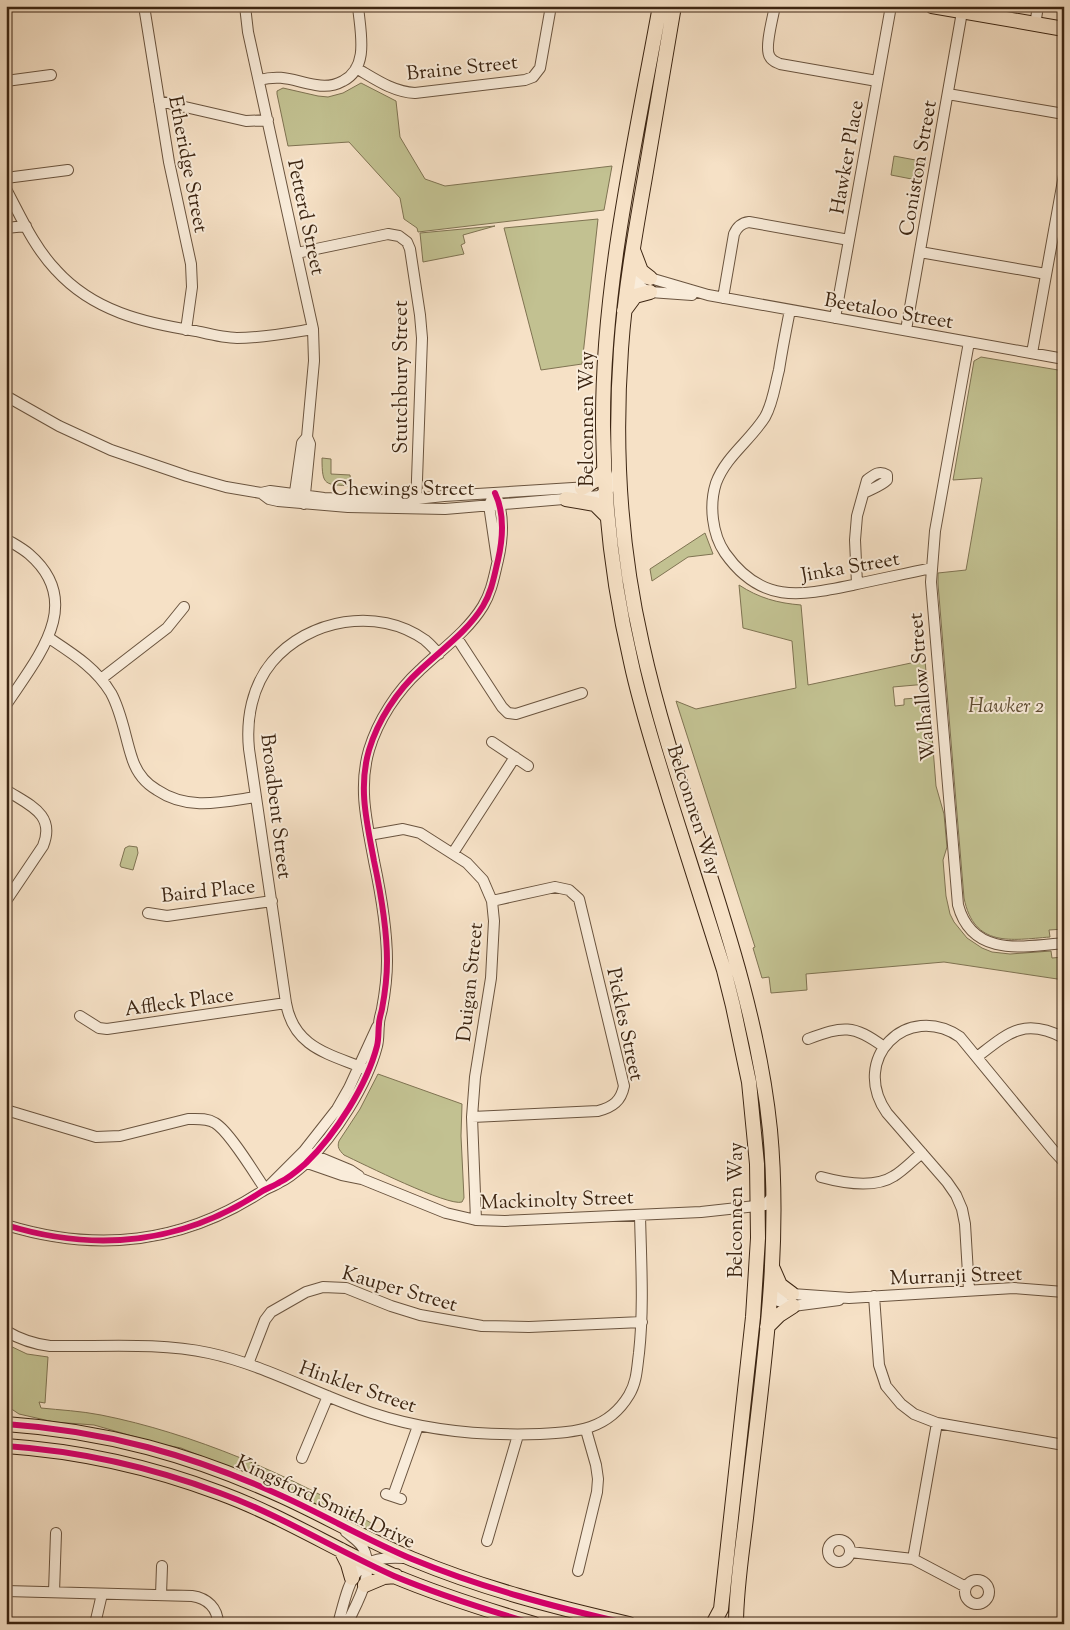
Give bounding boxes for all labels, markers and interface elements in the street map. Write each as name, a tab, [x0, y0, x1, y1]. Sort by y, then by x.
street label: Braine Street	[405, 49, 520, 90]
street label: Etheridge Street	[159, 94, 214, 236]
street label: Hawker Place	[824, 98, 873, 217]
street label: Coniston Street	[893, 98, 946, 239]
street label: Petterd Street	[278, 157, 331, 278]
street label: Beetaloo Street	[822, 287, 955, 338]
street label: Stutchbury Street	[388, 300, 417, 454]
street label: Belconnen Way	[574, 351, 603, 487]
street label: Chewings Street	[332, 476, 474, 505]
street label: Jinka Street	[798, 546, 902, 592]
street label: Walhallow Street	[903, 611, 944, 762]
park label: Hawker 2	[968, 693, 1044, 722]
street label: Broadbent Street	[251, 732, 298, 881]
street label: Belconnen Way	[658, 742, 727, 880]
street label: Baird Place	[160, 873, 257, 912]
street label: Duigan Street	[451, 921, 492, 1043]
street label: Pickles Street	[597, 965, 650, 1084]
street label: Affleck Place	[123, 981, 236, 1025]
street label: Belconnen Way	[723, 1142, 752, 1278]
street label: Mackinolty Street	[480, 1184, 634, 1219]
street label: Kauper Street	[338, 1260, 461, 1321]
street label: Murranji Street	[889, 1261, 1023, 1294]
street label: Hinkler Street	[295, 1355, 420, 1422]
street label: Kingsford Smith Drive	[230, 1449, 419, 1558]

